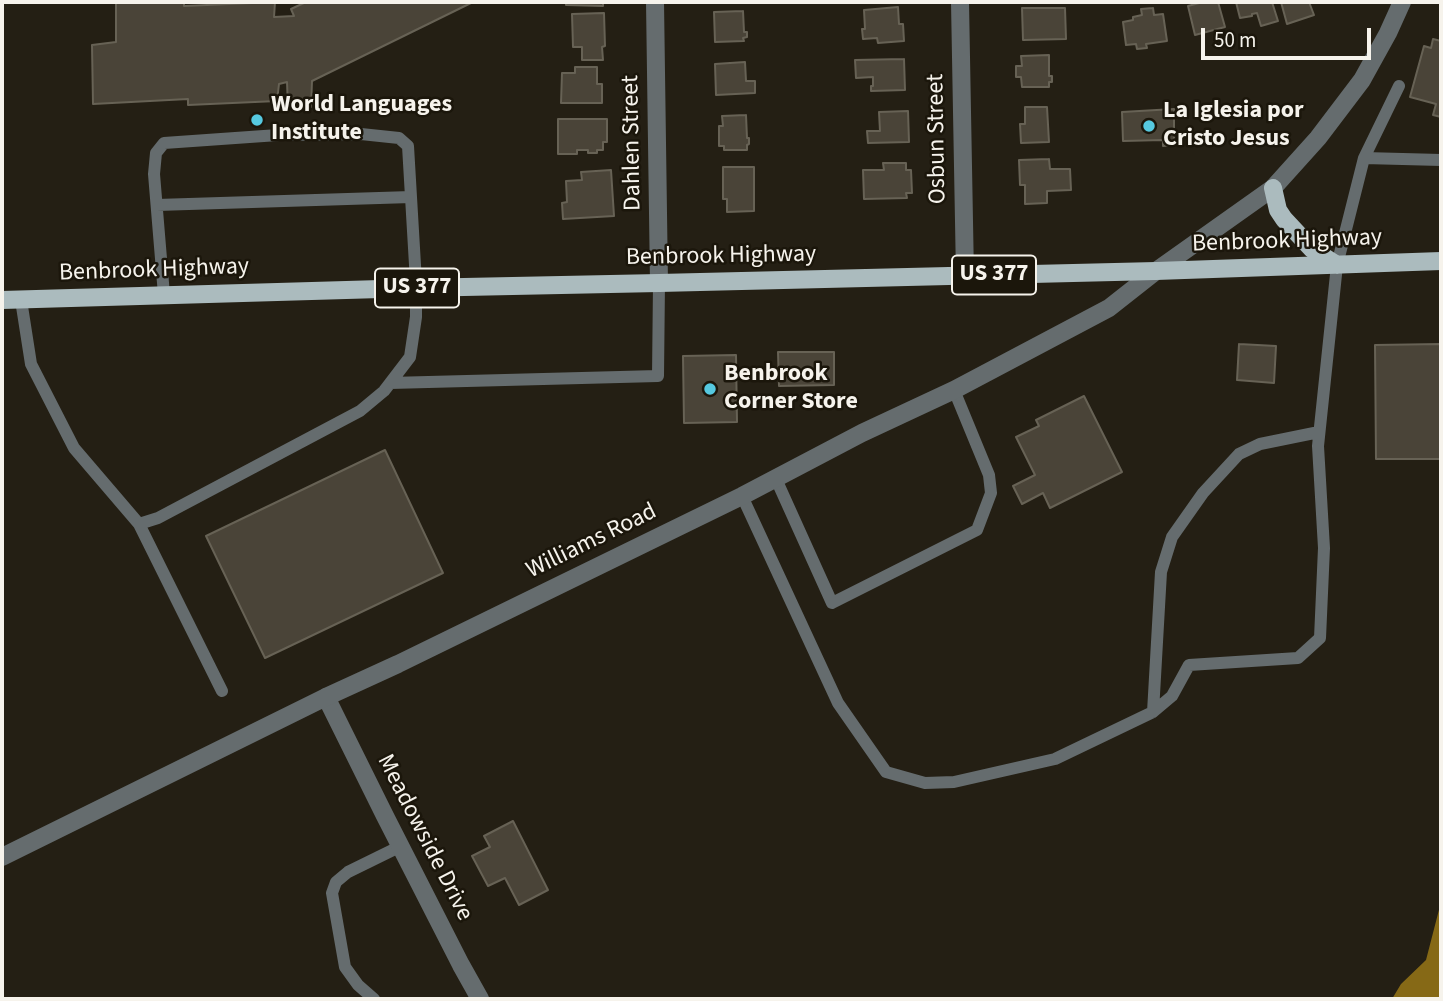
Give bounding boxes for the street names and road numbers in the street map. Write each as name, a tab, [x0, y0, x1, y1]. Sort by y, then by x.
street label: Osbun Street	[922, 74, 954, 204]
street label: Dahlen Street	[617, 75, 649, 211]
street label: Benbrook Highway	[1191, 224, 1383, 260]
street label: Benbrook Highway	[626, 241, 816, 273]
street label: Benbrook Highway	[58, 253, 250, 289]
road number: US 377	[952, 256, 1036, 294]
road number: US 377	[375, 268, 459, 308]
street label: Williams Road	[522, 498, 662, 586]
street label: Meadowside Drive	[370, 750, 478, 926]

